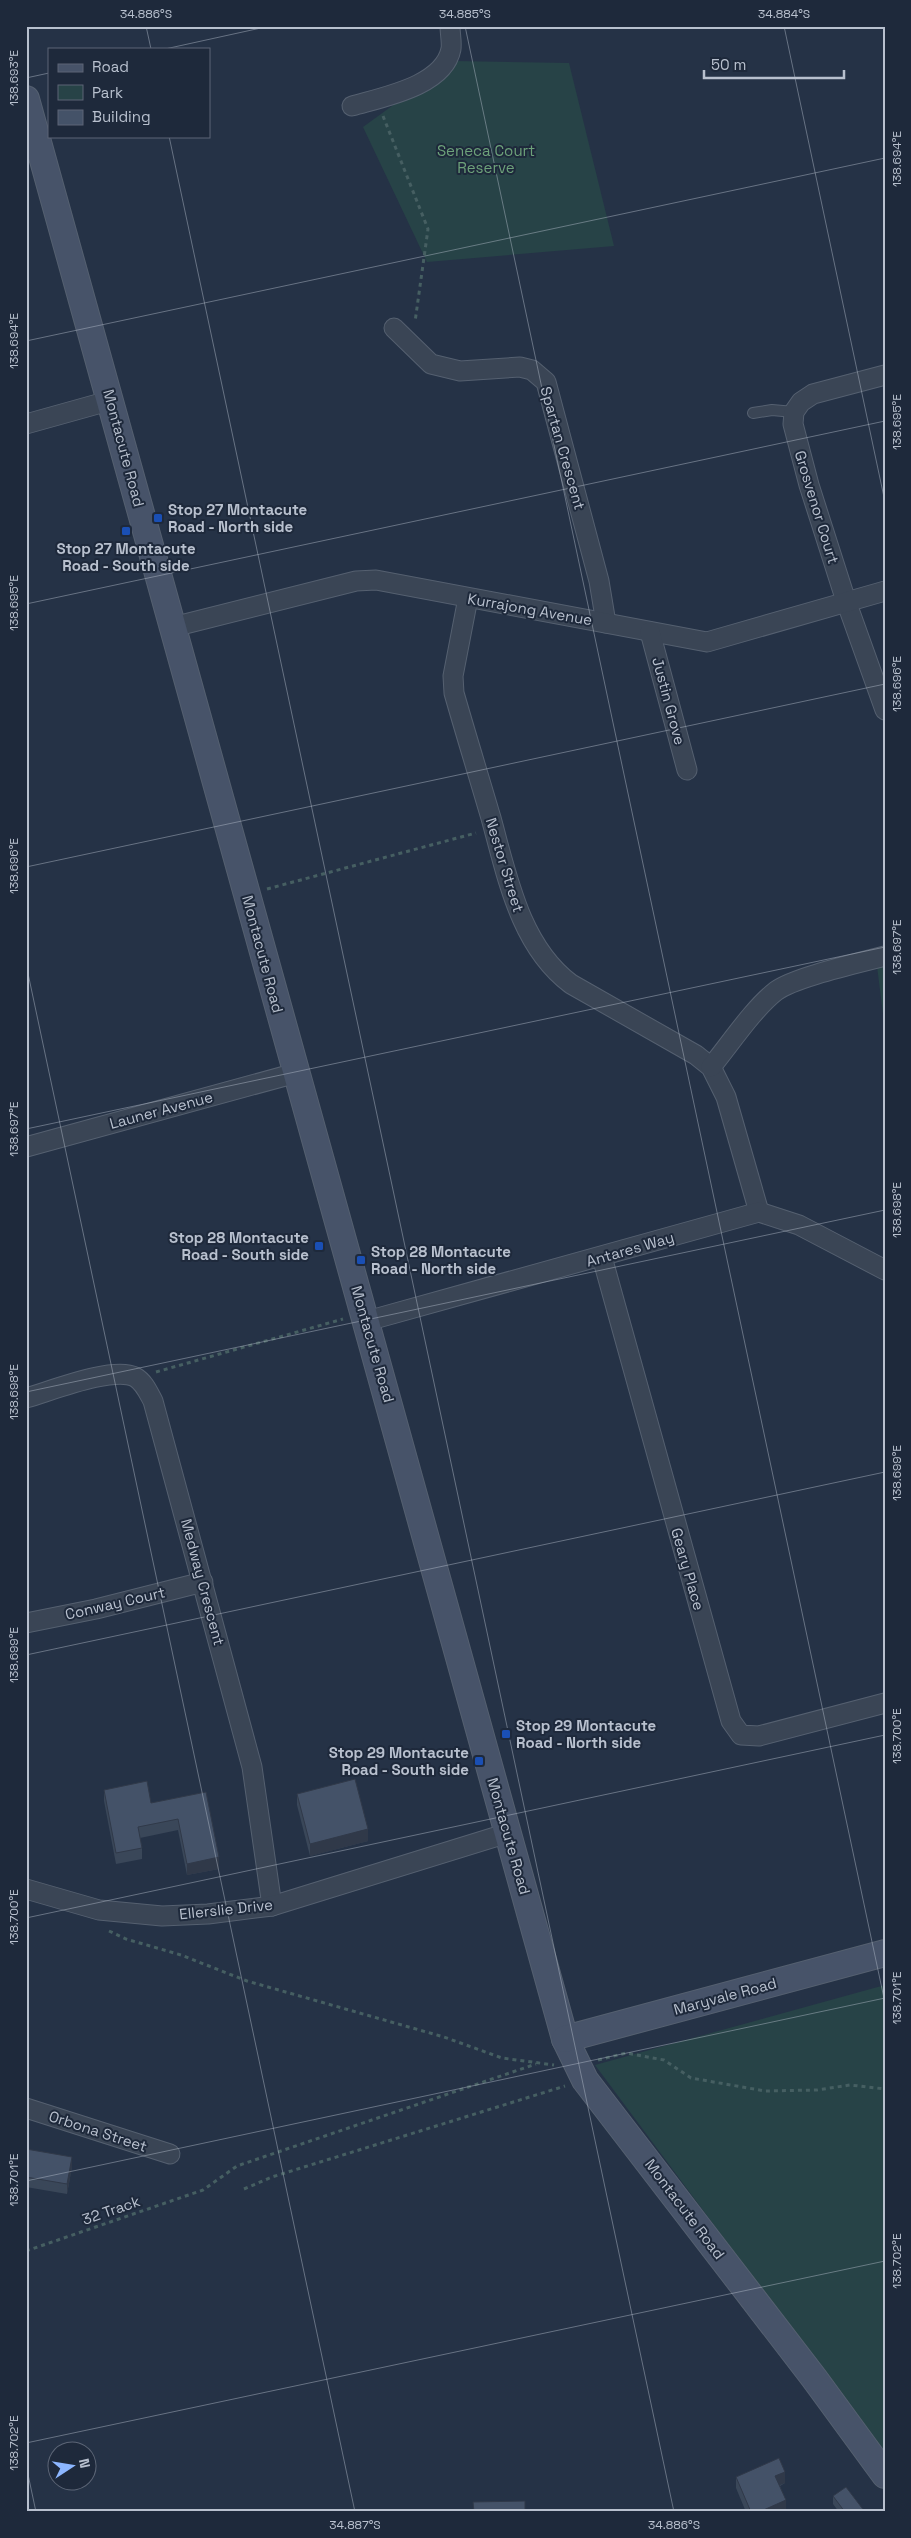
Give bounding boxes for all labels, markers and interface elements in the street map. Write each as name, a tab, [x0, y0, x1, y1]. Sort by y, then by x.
text: 34.886°S	[120, 6, 172, 22]
text: 34.885°S	[439, 6, 491, 22]
text: 34.884°S	[758, 6, 810, 22]
legend	[48, 48, 210, 138]
scale bar	[704, 48, 844, 80]
text: 138.693°E	[6, 50, 22, 106]
text: 50 m	[711, 55, 746, 74]
text: Road	[92, 57, 129, 76]
text: Park	[92, 83, 123, 102]
text: Building	[92, 107, 151, 126]
text: 138.694°E	[889, 131, 905, 187]
park label: Seneca Court Reserve	[437, 141, 535, 177]
text: 138.694°E	[6, 313, 22, 369]
street label: Spartan Crescent	[536, 384, 590, 512]
street label: Montacute Road	[99, 387, 149, 509]
text: 138.695°E	[889, 394, 905, 450]
street label: Grosvenor Court	[791, 448, 843, 566]
place label: Stop 27 Montacute Road - North side	[168, 500, 308, 536]
marker: Stop 27 Montacute Road - North side	[152, 512, 164, 524]
marker: Stop 27 Montacute Road - South side	[120, 525, 132, 537]
place label: Stop 27 Montacute Road - South side	[56, 539, 196, 575]
text: 138.695°E	[6, 575, 22, 631]
street label: Kurrajong Avenue	[466, 589, 594, 629]
street label: Justin Grove	[648, 655, 690, 747]
text: 138.696°E	[889, 656, 905, 712]
street label: Nestor Street	[482, 815, 528, 915]
text: 138.696°E	[6, 838, 22, 894]
street label: Montacute Road	[238, 893, 288, 1015]
text: 138.697°E	[889, 919, 905, 975]
street label: Launer Avenue	[107, 1087, 215, 1133]
text: 138.697°E	[6, 1101, 22, 1157]
text: 138.698°E	[889, 1182, 905, 1238]
street label: Antares Way	[584, 1227, 676, 1271]
place label: Stop 28 Montacute Road - South side	[169, 1228, 309, 1264]
marker: Stop 28 Montacute Road - South side	[313, 1240, 325, 1252]
place label: Stop 28 Montacute Road - North side	[371, 1242, 511, 1278]
marker: Stop 28 Montacute Road - North side	[355, 1254, 367, 1266]
street label: Montacute Road	[347, 1283, 399, 1405]
text: 138.698°E	[6, 1364, 22, 1420]
text: 138.699°E	[889, 1445, 905, 1501]
street label: Medway Crescent	[177, 1517, 229, 1648]
street label: Geary Place	[667, 1525, 709, 1613]
street label: Conway Court	[63, 1582, 167, 1624]
text: 138.699°E	[6, 1627, 22, 1683]
text: 138.700°E	[889, 1708, 905, 1764]
place label: Stop 29 Montacute Road - North side	[516, 1716, 657, 1752]
marker: Stop 29 Montacute Road - North side	[500, 1728, 512, 1740]
place label: Stop 29 Montacute Road - South side	[329, 1743, 469, 1779]
marker: Stop 29 Montacute Road - South side	[473, 1755, 485, 1767]
street label: Montacute Road	[483, 1775, 535, 1897]
text: 138.700°E	[6, 1889, 22, 1945]
street label: Ellerslie Drive	[178, 1895, 274, 1923]
text: 138.701°E	[889, 1971, 905, 2025]
street label: Maryvale Road	[671, 1973, 779, 2019]
street label: Orbona Street	[46, 2106, 150, 2156]
text: 138.701°E	[6, 2153, 22, 2207]
street label: Montacute Road	[641, 2155, 729, 2263]
street label: 32 Track	[79, 2191, 143, 2229]
text: 138.702°E	[889, 2233, 905, 2289]
text: 138.702°E	[6, 2415, 22, 2471]
north arrow	[48, 2440, 98, 2490]
text: N	[75, 2457, 94, 2470]
text: 34.887°S	[329, 2517, 381, 2533]
text: 34.886°S	[648, 2517, 700, 2533]

